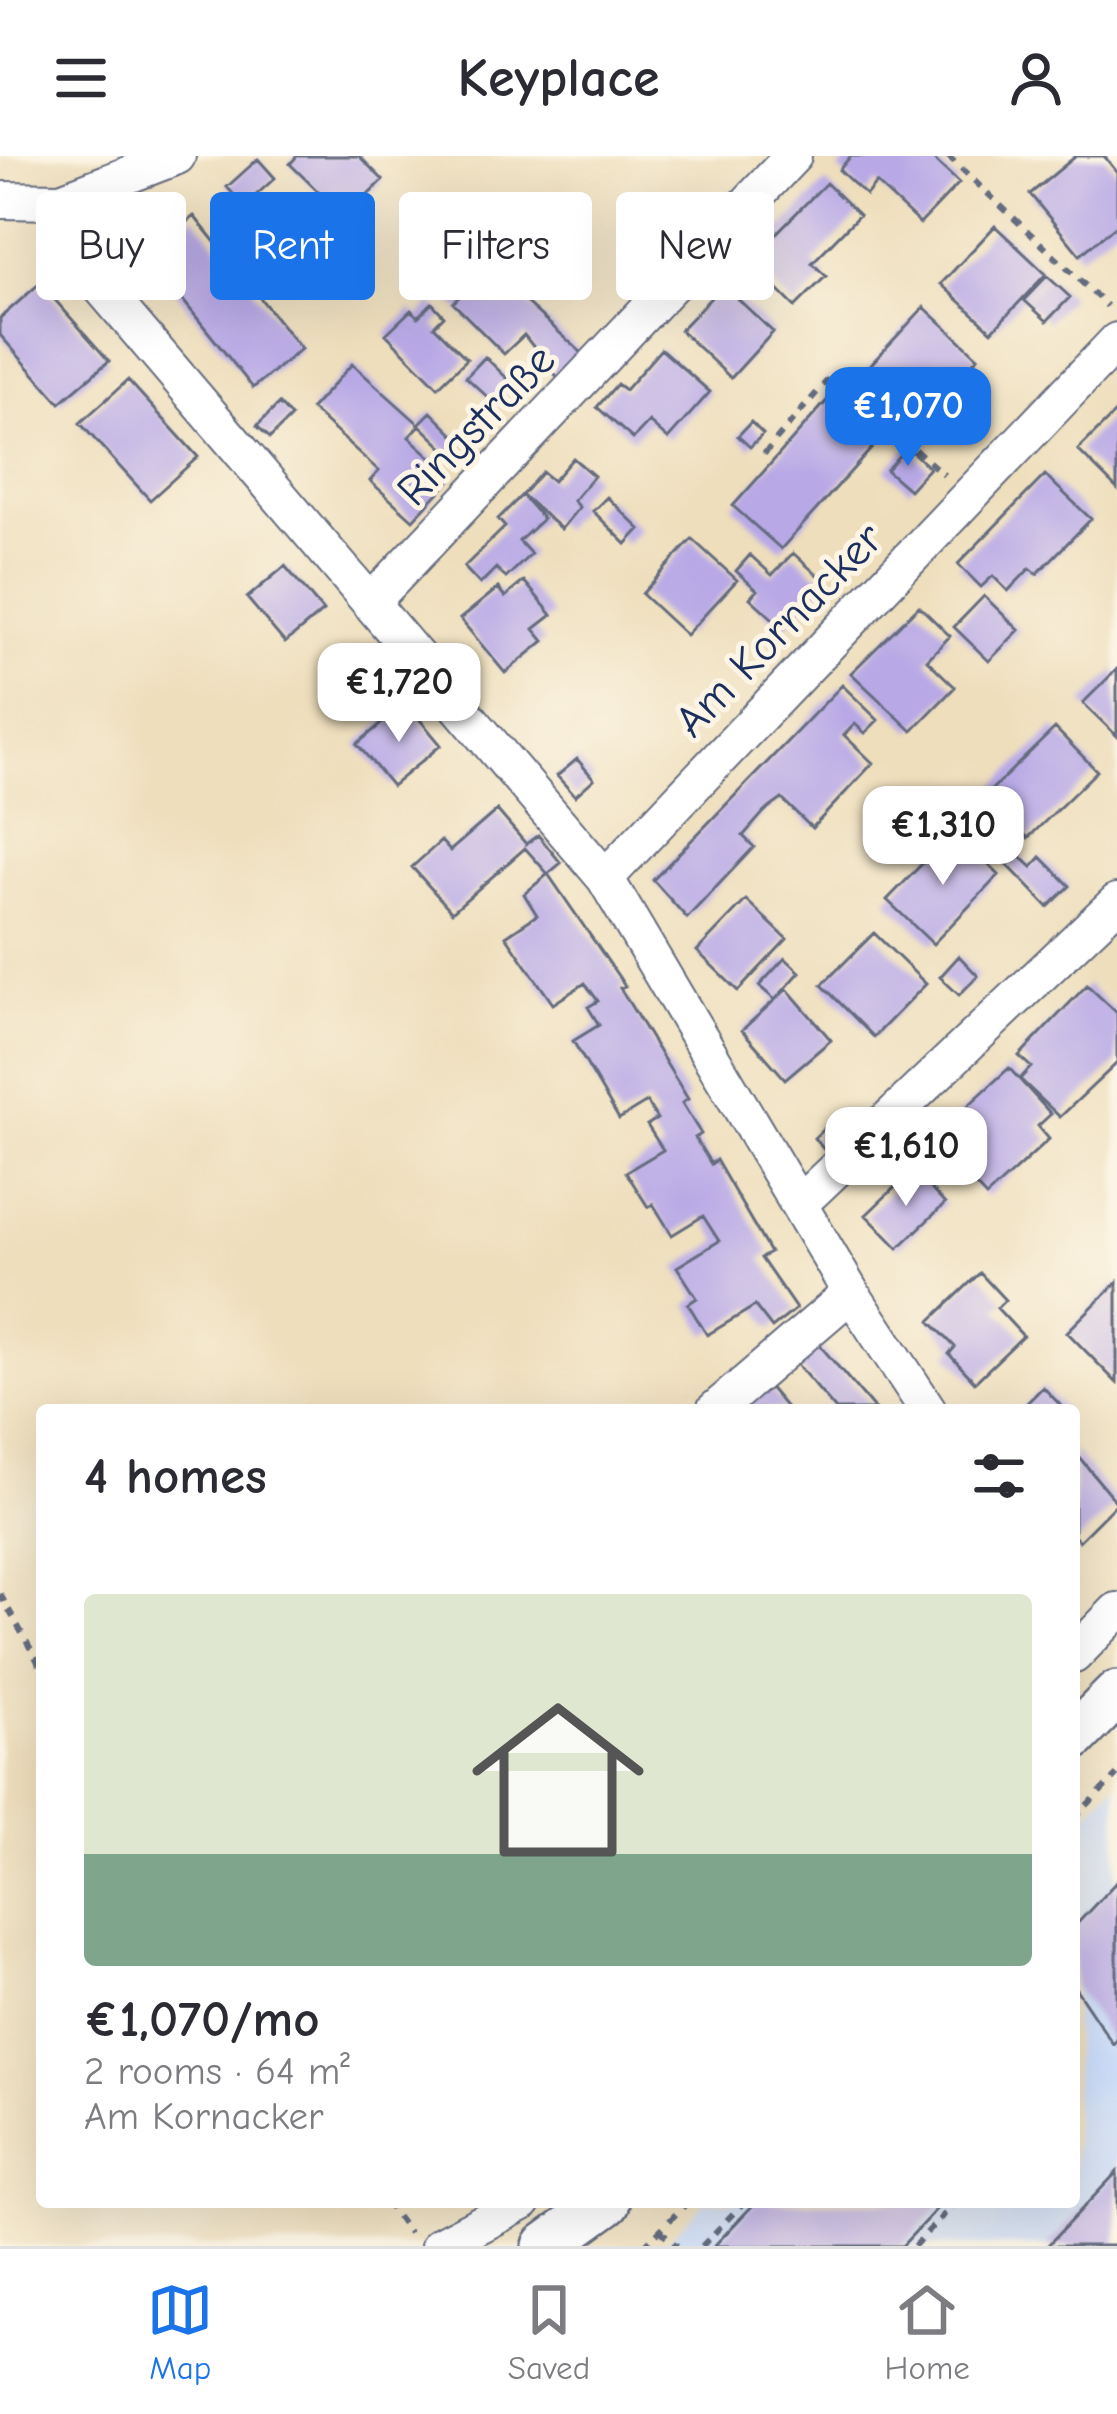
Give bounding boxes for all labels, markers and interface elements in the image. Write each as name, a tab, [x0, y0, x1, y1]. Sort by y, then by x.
icon: menu	[48, 45, 114, 111]
icon: person	[1003, 45, 1069, 111]
text: Keyplace	[458, 47, 659, 110]
chip: Buy	[36, 192, 186, 300]
chip: Rent	[210, 192, 375, 300]
chip: Filters	[399, 192, 592, 300]
chip: New	[616, 192, 774, 300]
street label: Ringstraße	[386, 333, 565, 516]
pin: €1,070	[810, 367, 1006, 469]
text: €1,070	[852, 383, 964, 428]
street label: Am Kornacker	[664, 512, 893, 747]
pin: €1,720	[301, 643, 497, 745]
text: €1,720	[345, 659, 453, 704]
pin: €1,310	[845, 786, 1041, 888]
text: €1,310	[890, 802, 996, 847]
pin: €1,610	[808, 1107, 1004, 1209]
text: €1,610	[852, 1123, 960, 1168]
icon: filters	[966, 1443, 1032, 1509]
text: 4 homes	[84, 1447, 267, 1506]
icon: home	[450, 1672, 666, 1888]
text: €1,070/mo	[84, 1990, 320, 2049]
text: 2 rooms · 64 m²	[84, 2049, 350, 2094]
text: Am Kornacker	[84, 2094, 323, 2139]
tab: Map	[147, 2277, 213, 2387]
tab: Saved	[508, 2277, 590, 2387]
tab: Home	[885, 2277, 970, 2387]

